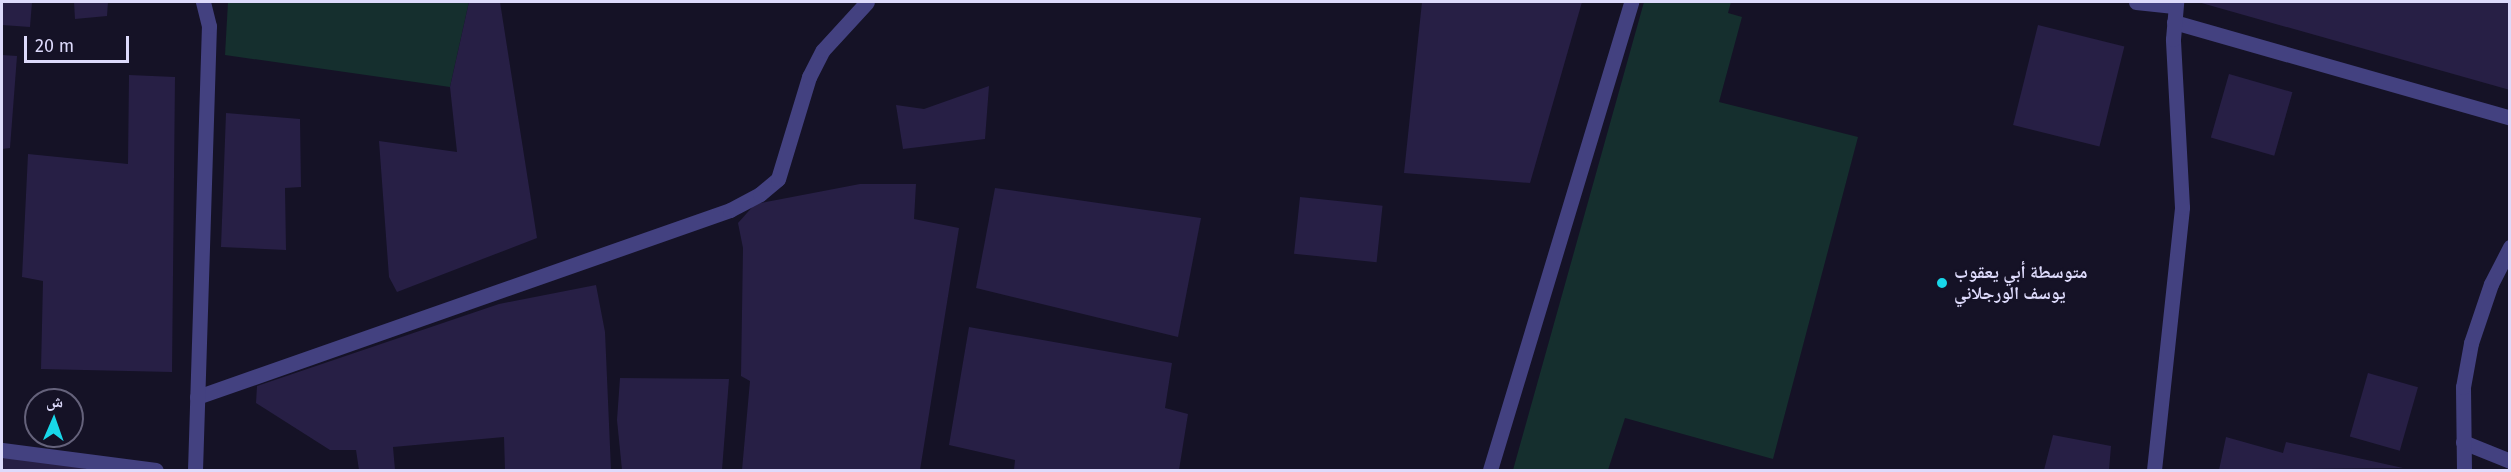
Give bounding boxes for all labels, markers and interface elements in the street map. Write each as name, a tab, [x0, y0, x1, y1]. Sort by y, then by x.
scale bar	[27, 24, 132, 62]
text: 20 m	[35, 35, 74, 57]
place label: متوسطة أبي يعقوب يوسف الورجلاني	[1954, 262, 2087, 304]
marker: متوسطة أبي يعقوب يوسف الورجلاني	[1935, 276, 1949, 290]
north arrow	[24, 388, 84, 448]
text: ش	[46, 392, 63, 411]

